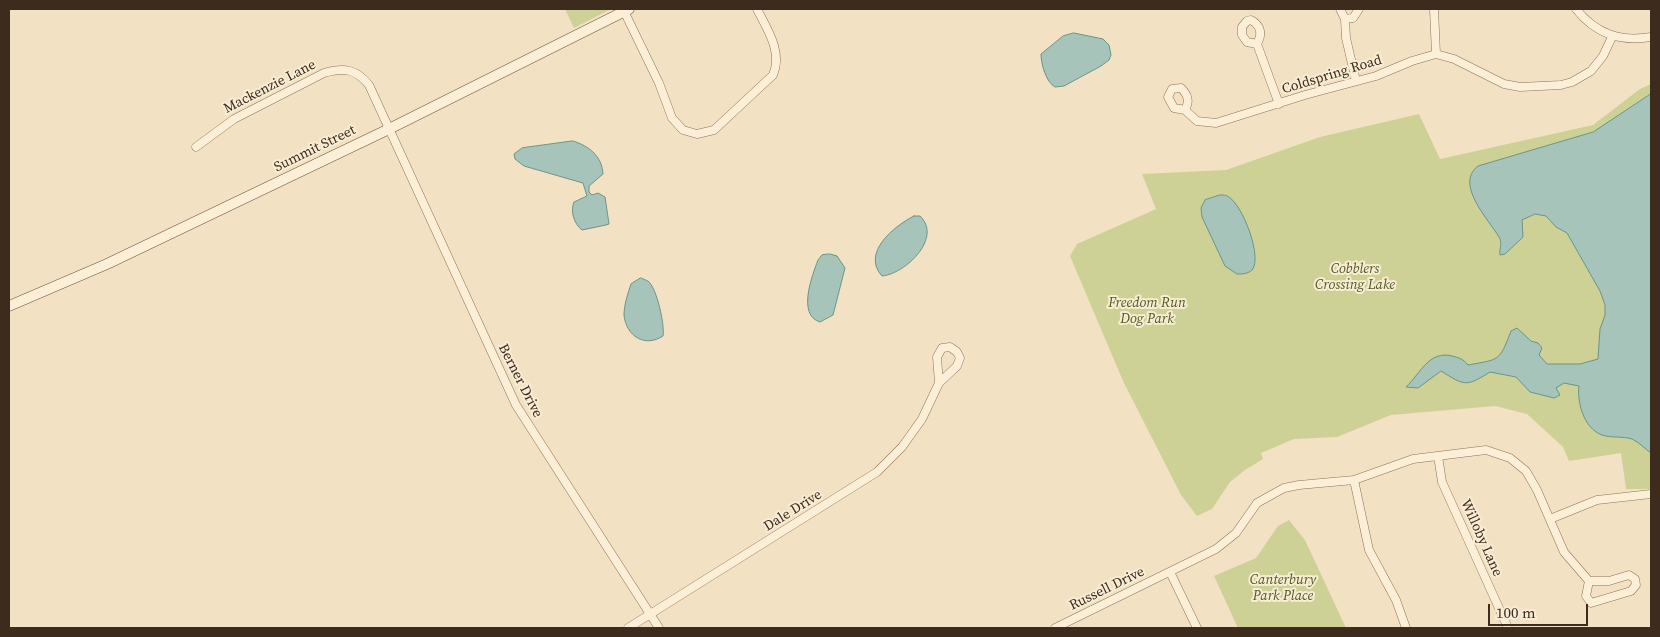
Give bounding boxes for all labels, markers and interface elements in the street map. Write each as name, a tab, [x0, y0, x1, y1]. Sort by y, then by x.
street label: Coldspring Road	[1280, 52, 1384, 98]
street label: Mackenzie Lane	[221, 57, 319, 117]
street label: Summit Street	[272, 122, 358, 176]
park label: Cobblers Crossing Lake	[1315, 261, 1395, 294]
park label: Freedom Run Dog Park	[1108, 295, 1186, 328]
street label: Berner Drive	[494, 341, 546, 421]
street label: Dale Drive	[761, 487, 825, 535]
street label: Willoby Lane	[1457, 497, 1505, 579]
street label: Russell Drive	[1067, 564, 1147, 614]
park label: Canterbury Park Place	[1250, 572, 1316, 604]
scale bar	[1490, 594, 1590, 626]
text: 100 m	[1496, 602, 1536, 623]

